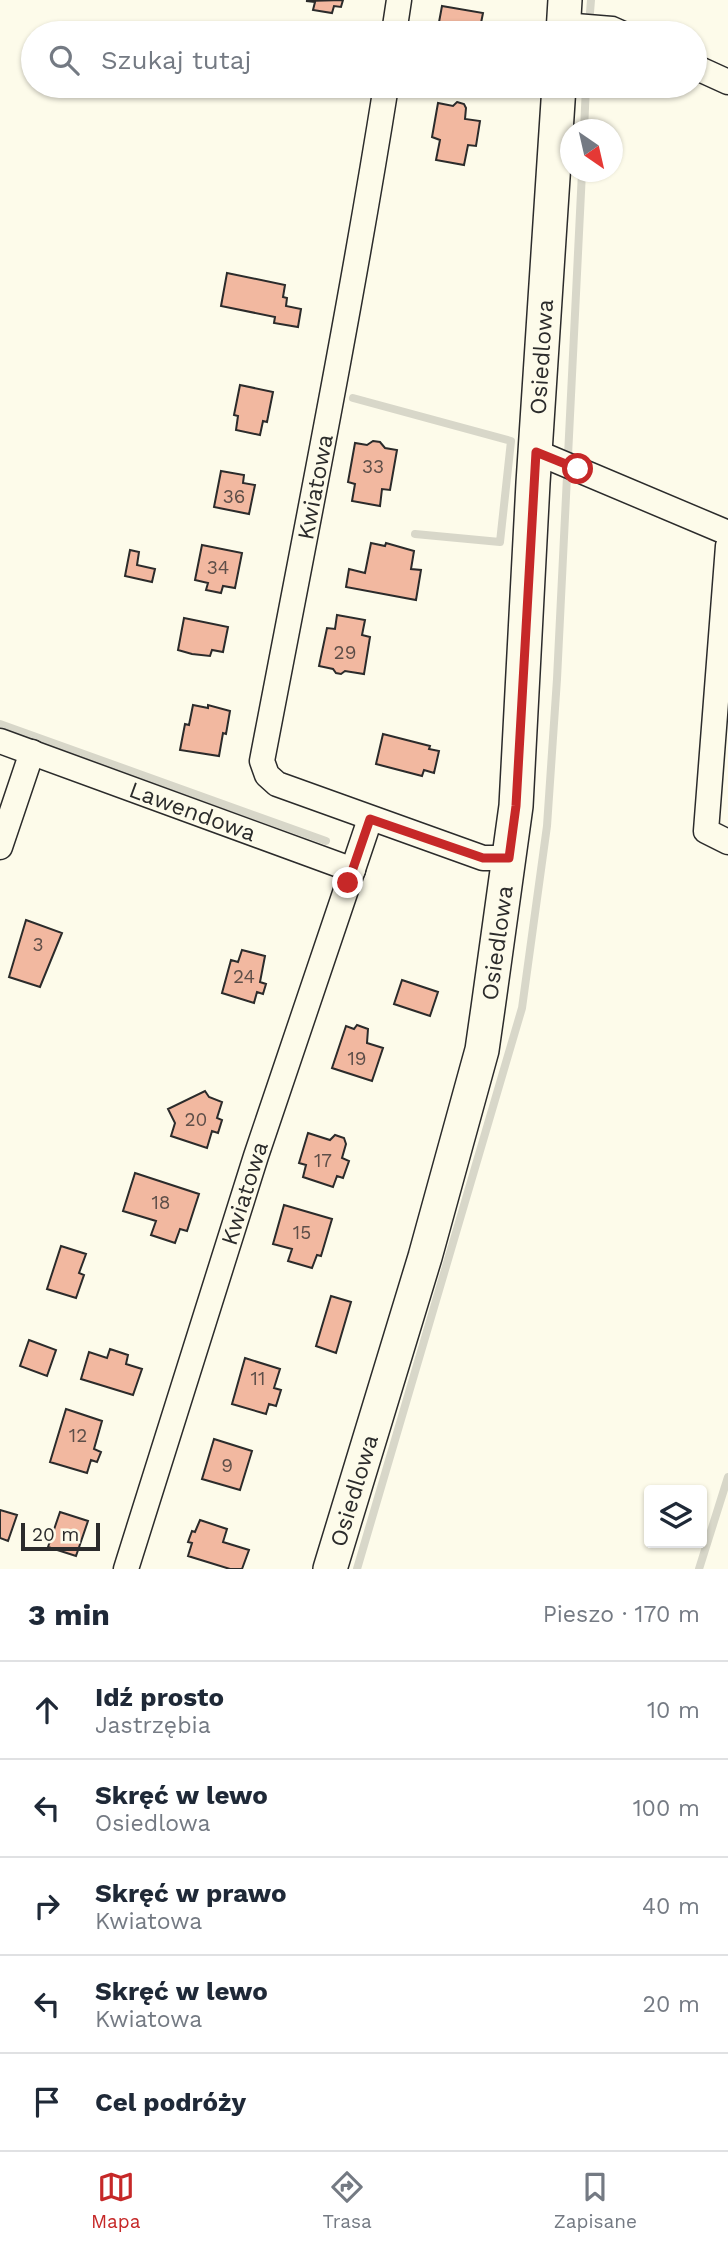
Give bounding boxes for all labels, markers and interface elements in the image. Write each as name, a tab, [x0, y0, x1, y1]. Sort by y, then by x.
search box	[21, 21, 707, 98]
icon: search	[45, 41, 83, 79]
text: Szukaj tutaj	[101, 45, 251, 75]
north arrow	[560, 119, 623, 182]
street label: Osiedlowa	[525, 298, 559, 416]
street label: Kwiatowa	[292, 432, 339, 542]
route start	[562, 453, 593, 484]
house number: 33	[362, 455, 384, 478]
house number: 36	[223, 485, 245, 508]
house number: 34	[207, 556, 229, 579]
house number: 29	[334, 641, 356, 664]
street label: Lawendowa	[125, 776, 259, 847]
route end	[332, 867, 363, 898]
street label: Osiedlowa	[476, 884, 519, 1002]
house number: 3	[32, 933, 44, 956]
house number: 24	[233, 965, 255, 988]
house number: 19	[347, 1047, 367, 1070]
house number: 20	[185, 1108, 207, 1131]
street label: Kwiatowa	[216, 1138, 274, 1249]
house number: 17	[314, 1149, 332, 1172]
house number: 18	[151, 1191, 171, 1214]
house number: 15	[293, 1221, 311, 1244]
house number: 11	[251, 1367, 265, 1390]
house number: 12	[69, 1424, 87, 1447]
street label: Osiedlowa	[325, 1431, 384, 1550]
house number: 9	[221, 1454, 233, 1477]
map controls	[644, 1485, 707, 1548]
button: layers	[644, 1485, 707, 1548]
scale bar	[21, 1520, 100, 1552]
text: 20 m	[32, 1523, 79, 1546]
text: 3 min	[28, 1597, 110, 1632]
text: Pieszo · 170 m	[543, 1601, 700, 1628]
text: Idź prosto	[95, 1682, 224, 1712]
icon: ahead	[28, 1691, 66, 1729]
text: 10 m	[647, 1697, 700, 1724]
text: Jastrzębia	[95, 1712, 211, 1739]
text: Skręć w lewo	[95, 1780, 268, 1810]
icon: left	[28, 1789, 66, 1827]
text: 100 m	[633, 1795, 700, 1822]
text: Osiedlowa	[95, 1810, 211, 1837]
text: Skręć w prawo	[95, 1878, 287, 1908]
icon: right	[28, 1887, 66, 1925]
text: 40 m	[642, 1893, 700, 1920]
text: Kwiatowa	[95, 1908, 202, 1935]
text: Skręć w lewo	[95, 1976, 268, 2006]
icon: left	[28, 1985, 66, 2023]
text: 20 m	[643, 1991, 700, 2018]
text: Kwiatowa	[95, 2006, 202, 2033]
icon: arrive	[28, 2083, 66, 2121]
text: Cel podróży	[95, 2087, 246, 2117]
tab: Mapa	[91, 2168, 141, 2233]
tab: Trasa	[323, 2168, 372, 2233]
tab: Zapisane	[554, 2168, 637, 2233]

